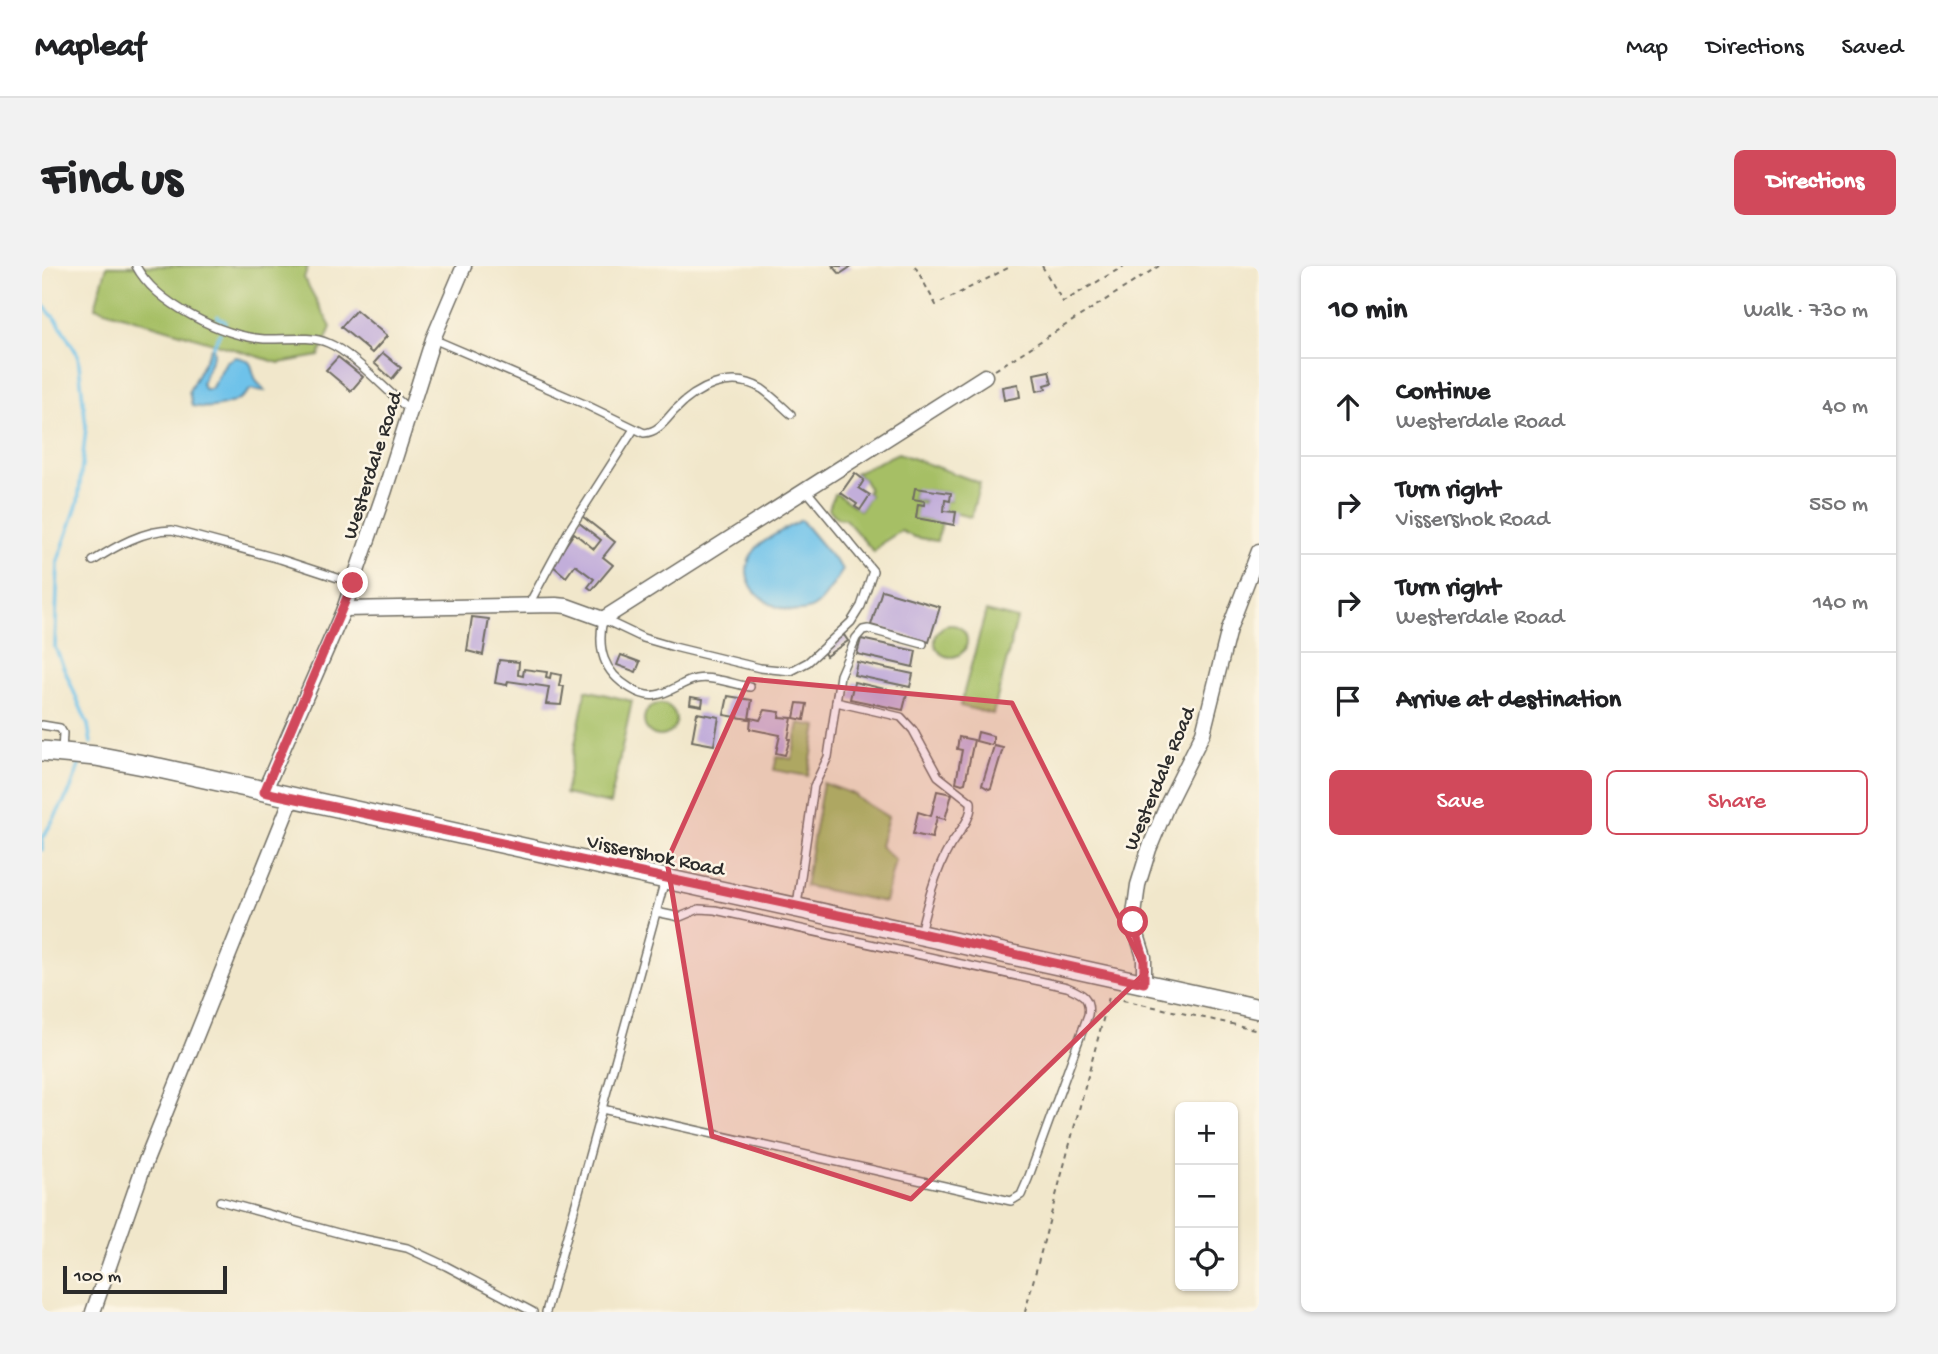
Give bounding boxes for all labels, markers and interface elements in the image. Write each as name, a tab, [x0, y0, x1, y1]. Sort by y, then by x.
text: Mapleaf	[35, 29, 145, 67]
text: Map	[1626, 34, 1668, 63]
text: Directions	[1706, 34, 1804, 63]
text: Saved	[1842, 34, 1903, 63]
button: Directions	[1734, 150, 1896, 215]
text: Find us	[42, 153, 182, 211]
text: 10 min	[1329, 294, 1407, 329]
text: Walk · 730 m	[1744, 298, 1868, 325]
text: Continue	[1396, 378, 1490, 409]
street label: Westerdale Road	[339, 388, 410, 543]
icon: ahead	[1329, 388, 1367, 426]
text: 40 m	[1822, 394, 1868, 421]
text: Westerdale Road	[1396, 409, 1564, 436]
text: Turn right	[1396, 476, 1500, 507]
icon: right	[1329, 486, 1367, 524]
text: 550 m	[1809, 492, 1868, 519]
text: Vissershok Road	[1396, 507, 1549, 534]
route end	[337, 567, 368, 598]
text: Turn right	[1396, 574, 1500, 605]
icon: right	[1329, 584, 1367, 622]
text: 140 m	[1813, 590, 1868, 617]
text: Westerdale Road	[1396, 605, 1564, 632]
icon: arrive	[1329, 682, 1367, 720]
text: Arrive at destination	[1396, 686, 1621, 717]
street label: Westerdale Road	[1120, 702, 1203, 855]
button: Save	[1329, 770, 1592, 835]
button: Share	[1606, 770, 1868, 835]
street label: Vissershok Road	[583, 830, 728, 885]
route start	[1117, 906, 1148, 937]
map controls	[1175, 1102, 1238, 1291]
button: +	[1175, 1102, 1238, 1165]
button: −	[1175, 1165, 1238, 1228]
button: locate	[1175, 1228, 1238, 1291]
scale bar	[63, 1263, 228, 1295]
text: 100 m	[74, 1266, 121, 1289]

